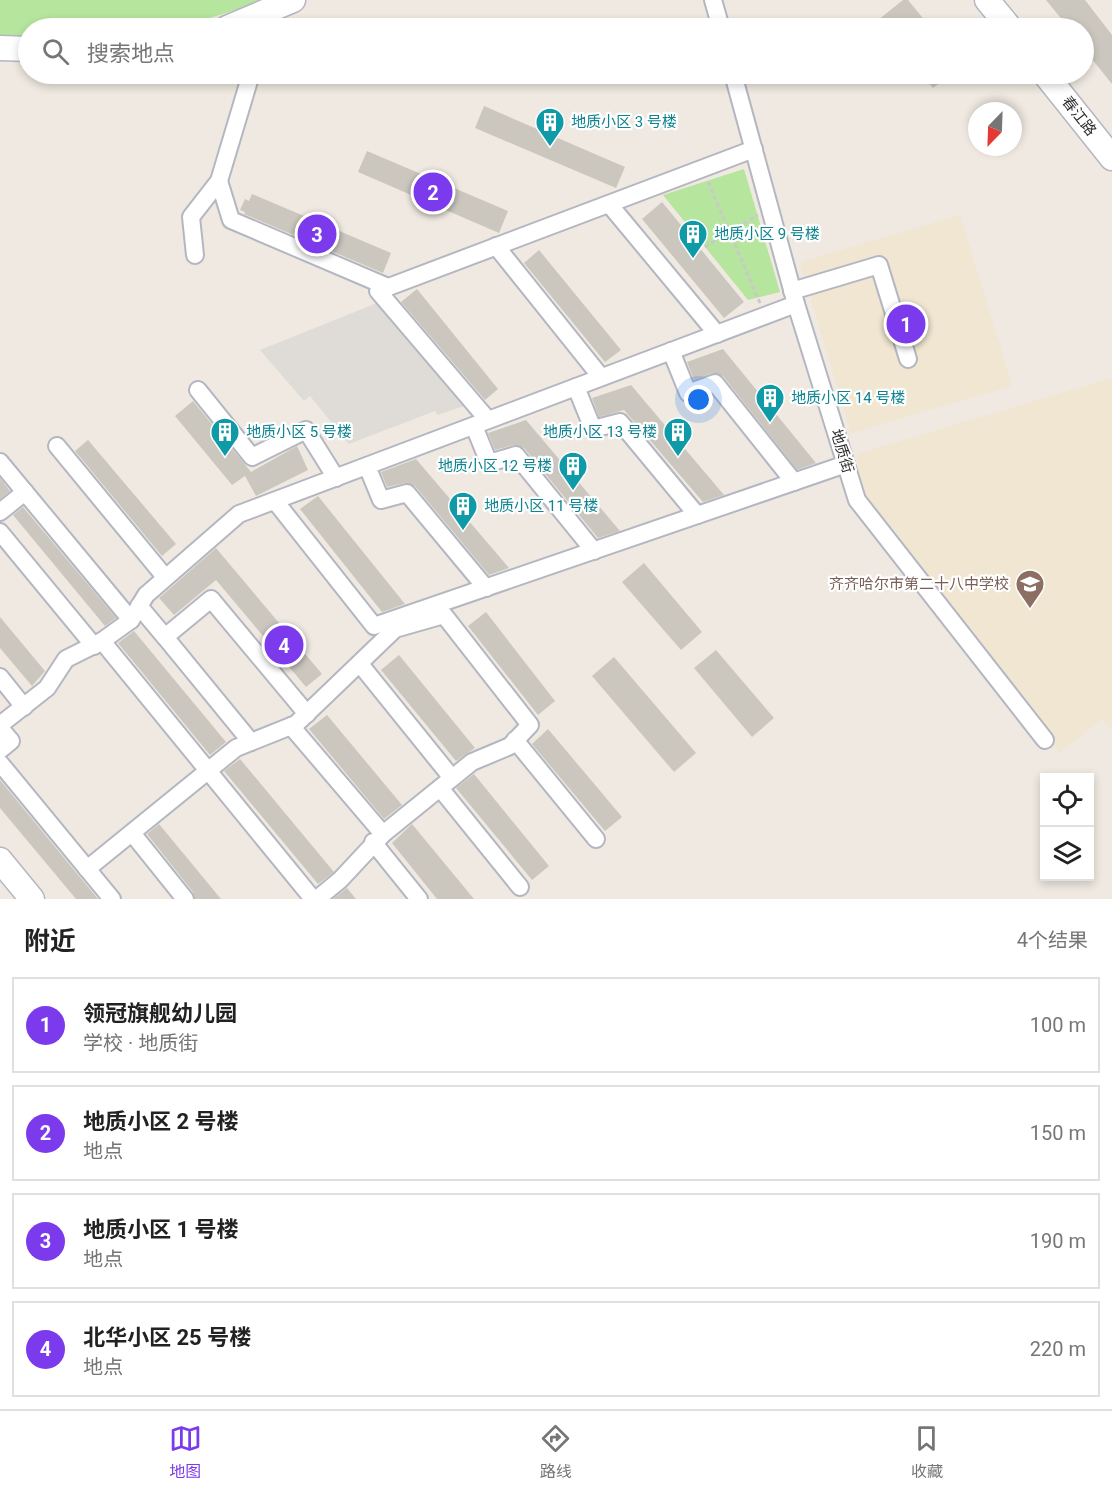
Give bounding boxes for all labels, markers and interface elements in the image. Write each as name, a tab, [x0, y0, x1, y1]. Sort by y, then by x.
search box	[18, 18, 1094, 84]
icon: search	[39, 35, 72, 68]
text: 搜索地点	[87, 41, 175, 66]
street label: 春江路	[1058, 93, 1100, 139]
north arrow	[968, 102, 1022, 156]
building icon: 地质小区 3 号楼	[534, 106, 566, 148]
place label: 地质小区 3 号楼	[571, 113, 677, 131]
pin: 2	[414, 170, 452, 214]
pin: 3	[298, 212, 336, 256]
building icon: 地质小区 9 号楼	[677, 218, 709, 260]
place label: 地质小区 9 号楼	[714, 225, 820, 243]
pin: 1	[886, 302, 926, 346]
building icon: 地质小区 14 号楼	[754, 382, 786, 424]
your location	[684, 385, 713, 414]
place label: 地质小区 14 号楼	[791, 389, 905, 407]
building icon: 地质小区 5 号楼	[209, 416, 241, 458]
building icon: 地质小区 13 号楼	[662, 416, 694, 458]
place label: 地质小区 5 号楼	[246, 423, 352, 441]
place label: 地质小区 13 号楼	[543, 423, 657, 441]
street label: 地质街	[827, 427, 857, 475]
building icon: 地质小区 12 号楼	[557, 450, 589, 492]
place label: 地质小区 12 号楼	[438, 457, 552, 475]
building icon: 地质小区 11 号楼	[447, 490, 479, 532]
place label: 地质小区 11 号楼	[484, 497, 598, 515]
school or university icon: 齐齐哈尔市第二十八中学校	[1014, 568, 1046, 610]
place label: 齐齐哈尔市第二十八中学校	[829, 575, 1009, 593]
pin: 4	[264, 622, 304, 668]
map controls	[1040, 773, 1094, 881]
button: locate	[1040, 773, 1094, 827]
button: layers	[1040, 827, 1094, 881]
text: 附近	[24, 926, 76, 956]
text: 4个结果	[1017, 928, 1088, 952]
text: 领冠旗舰幼儿园	[83, 1001, 237, 1026]
text: 1	[40, 1013, 51, 1037]
text: 100 m	[1030, 1013, 1086, 1037]
text: 学校 · 地质街	[83, 1031, 198, 1055]
text: 地质小区 2 号楼	[83, 1109, 239, 1134]
text: 2	[40, 1121, 51, 1145]
text: 150 m	[1030, 1121, 1086, 1145]
text: 地点	[83, 1139, 123, 1163]
text: 地质小区 1 号楼	[83, 1217, 239, 1242]
text: 3	[40, 1229, 51, 1253]
text: 190 m	[1030, 1229, 1086, 1253]
text: 地点	[83, 1247, 123, 1271]
text: 北华小区 25 号楼	[83, 1325, 251, 1350]
text: 4	[40, 1337, 51, 1361]
text: 220 m	[1030, 1337, 1086, 1361]
text: 地点	[83, 1355, 123, 1379]
tab: 地图	[169, 1422, 202, 1482]
tab: 路线	[539, 1422, 572, 1482]
tab: 收藏	[910, 1422, 943, 1482]

